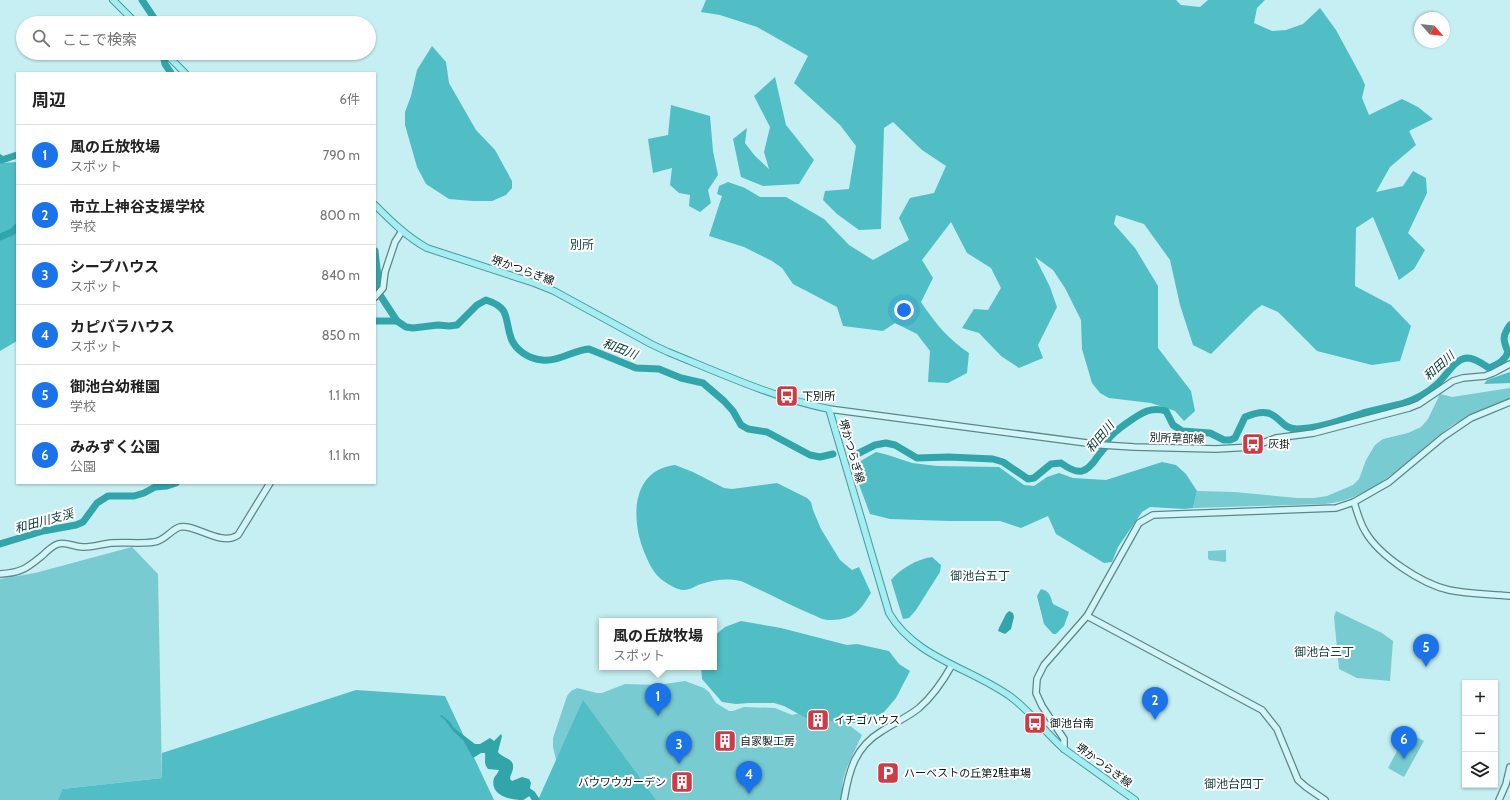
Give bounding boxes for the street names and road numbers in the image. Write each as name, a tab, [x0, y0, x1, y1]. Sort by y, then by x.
street label: 堺かつらぎ線	[490, 252, 556, 288]
street label: 堺かつらぎ線	[836, 417, 868, 485]
street label: 別所草部線	[1149, 430, 1205, 446]
street label: 堺かつらぎ線	[1073, 740, 1135, 790]

